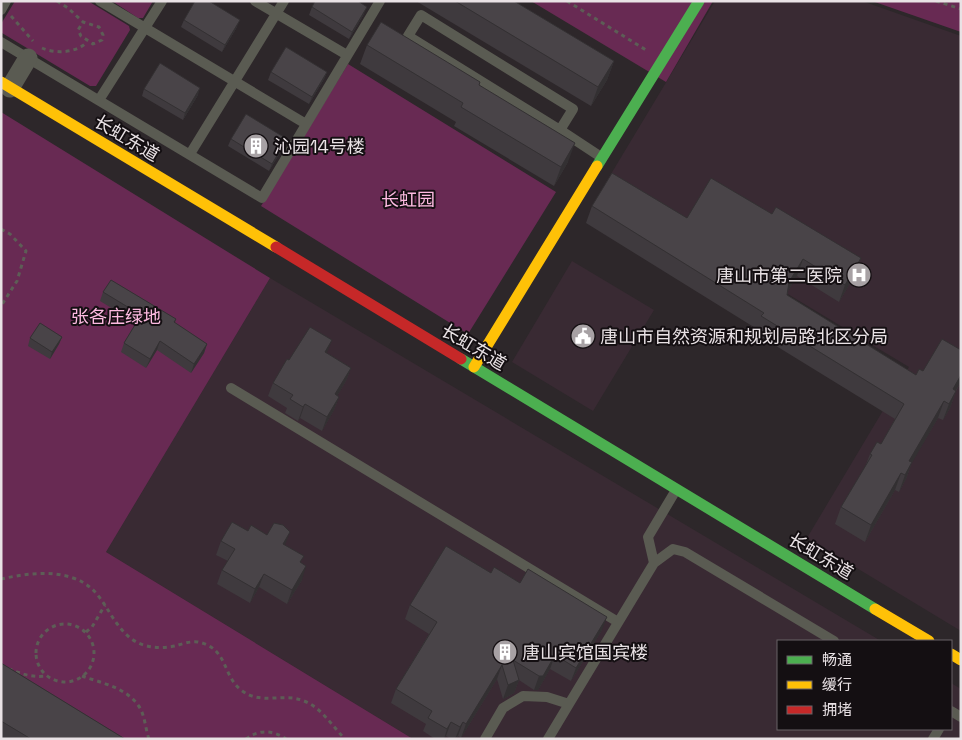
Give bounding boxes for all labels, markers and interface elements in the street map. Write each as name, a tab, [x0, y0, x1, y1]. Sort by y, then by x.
street label: 长虹东道	[90, 110, 164, 166]
building icon: 沁园14号楼	[243, 133, 269, 159]
place label: 沁园14号楼	[274, 135, 365, 158]
park label: 长虹园	[381, 188, 435, 211]
hospital icon: 唐山市第二医院	[846, 262, 872, 288]
place label: 唐山市第二医院	[716, 264, 842, 287]
park label: 张各庄绿地	[71, 305, 161, 328]
street label: 长虹东道	[437, 319, 511, 375]
public building icon: 唐山市自然资源和规划局路北区分局	[570, 323, 596, 349]
place label: 唐山市自然资源和规划局路北区分局	[600, 325, 888, 348]
street label: 长虹东道	[784, 528, 858, 584]
building icon: 唐山宾馆国宾楼	[492, 639, 518, 665]
legend	[777, 640, 952, 730]
place label: 唐山宾馆国宾楼	[522, 641, 648, 664]
text: 畅通	[822, 650, 852, 669]
text: 缓行	[822, 675, 852, 694]
text: 拥堵	[822, 700, 852, 719]

